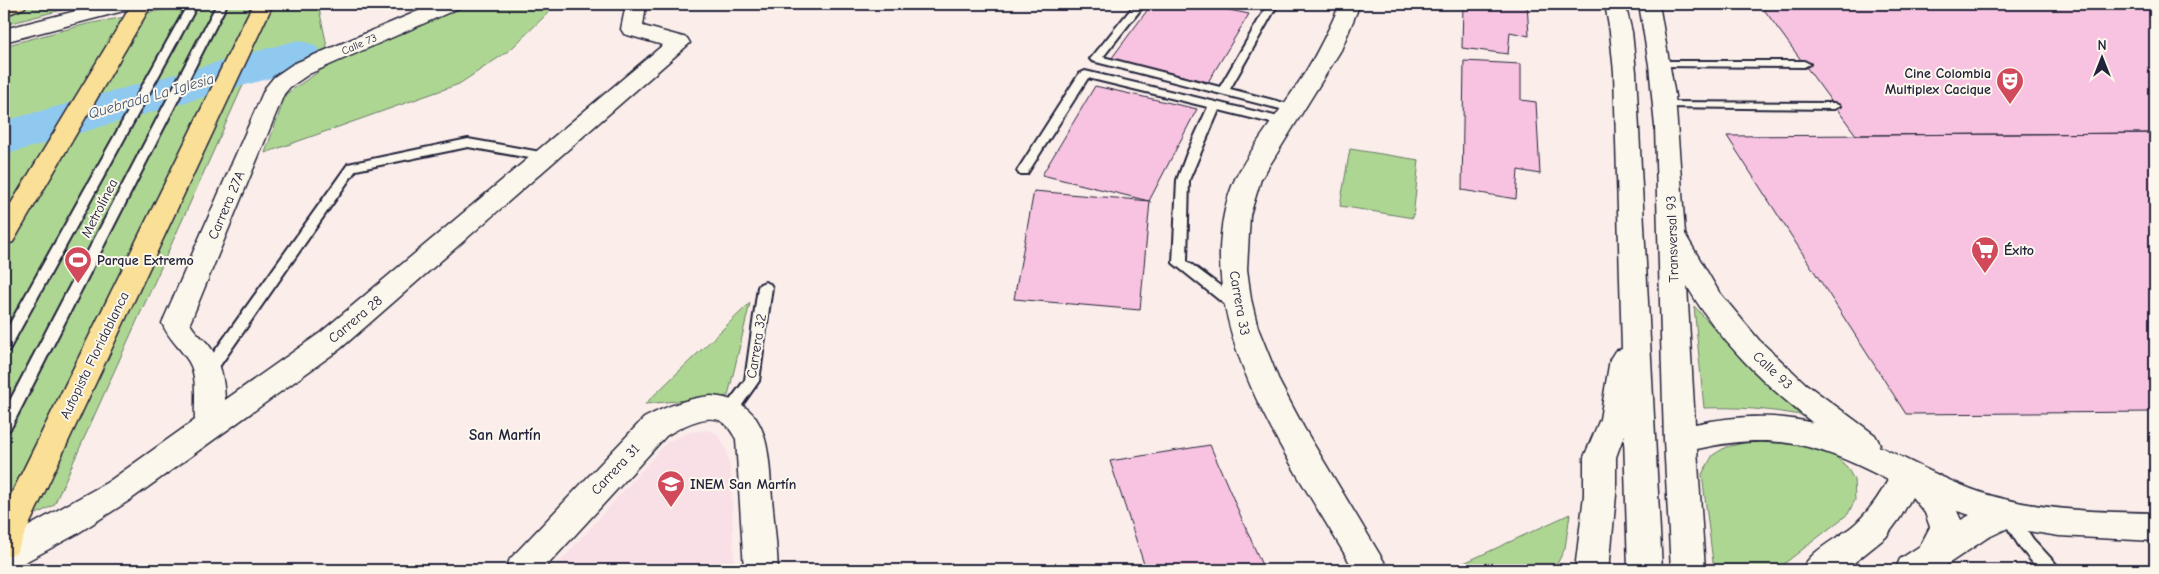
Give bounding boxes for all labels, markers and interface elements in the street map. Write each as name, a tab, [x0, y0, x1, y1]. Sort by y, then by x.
street label: Calle 73	[340, 31, 379, 58]
north arrow	[2076, 32, 2126, 82]
text: N	[2097, 37, 2107, 54]
place label: Cine Colombia Multiplex Cacique	[1885, 65, 1991, 98]
theatre icon: Cine Colombia Multiplex Cacique	[1995, 66, 2025, 105]
water label: Quebrada La Iglesia	[86, 69, 216, 123]
street label: Carrera 27A	[204, 168, 249, 242]
street label: Metrolínea	[77, 176, 121, 240]
street label: Transversal 93	[1662, 195, 1683, 283]
supermarket icon: Éxito	[1970, 235, 2000, 274]
place label: Éxito	[2004, 242, 2034, 259]
sports icon: Parque Extremo	[63, 245, 93, 284]
place label: Parque Extremo	[97, 252, 194, 269]
street label: Carrera 33	[1225, 270, 1254, 337]
street label: Autopista Floridablanca	[56, 289, 133, 422]
street label: Carrera 28	[325, 292, 386, 347]
street label: Carrera 32	[743, 313, 770, 380]
street label: Calle 93	[1749, 348, 1796, 393]
district label: San Martín	[469, 426, 541, 444]
street label: Carrera 31	[587, 440, 643, 498]
school or university icon: INEM San Martín	[656, 469, 686, 508]
place label: INEM San Martín	[690, 476, 796, 493]

